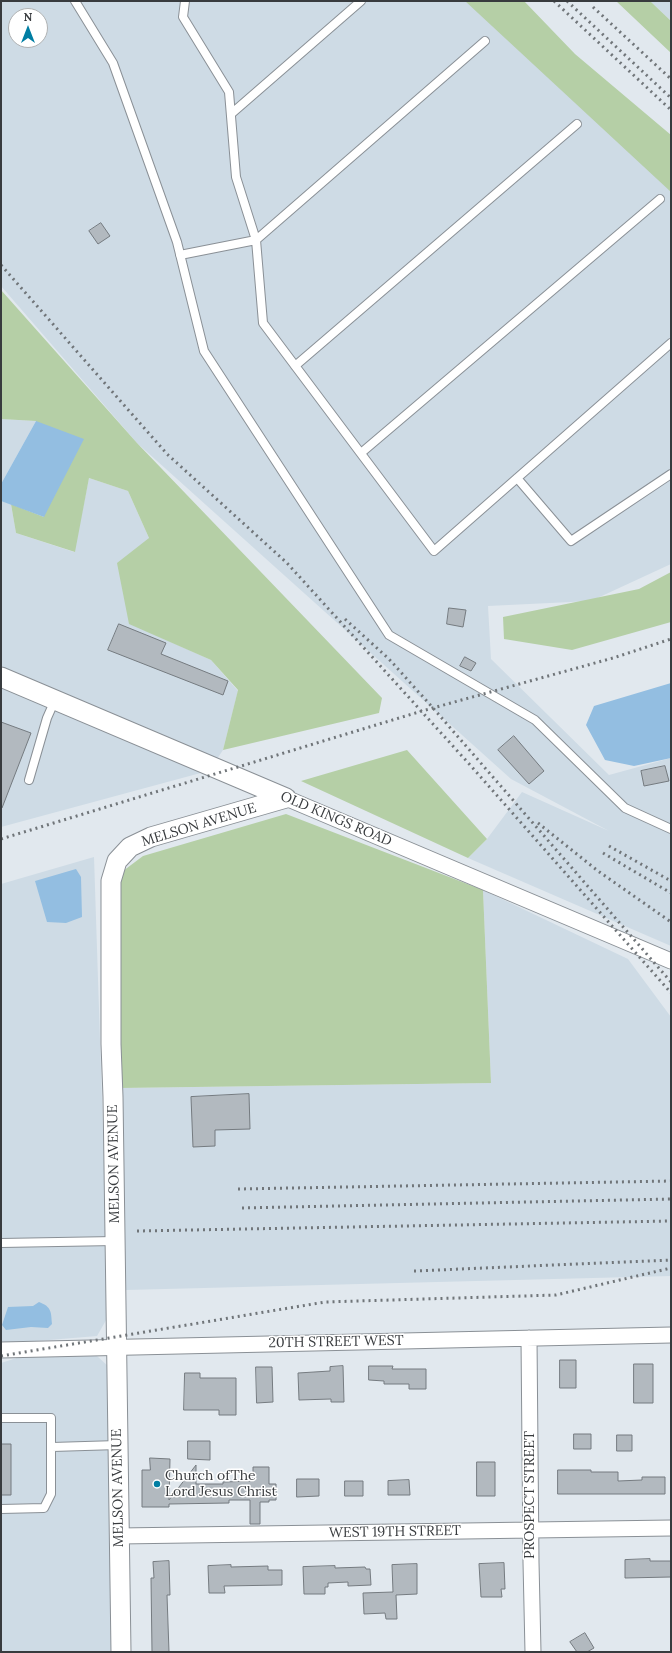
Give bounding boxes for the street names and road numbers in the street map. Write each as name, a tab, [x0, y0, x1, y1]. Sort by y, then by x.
street label: OLD KINGS ROAD	[278, 788, 394, 850]
street label: MELSON AVENUE	[140, 800, 258, 850]
street label: MELSON AVENUE	[105, 1104, 123, 1224]
street label: 20TH STREET WEST	[268, 1332, 404, 1352]
street label: MELSON AVENUE	[109, 1428, 127, 1548]
street label: PROSPECT STREET	[522, 1431, 538, 1559]
street label: WEST 19TH STREET	[329, 1522, 461, 1542]

